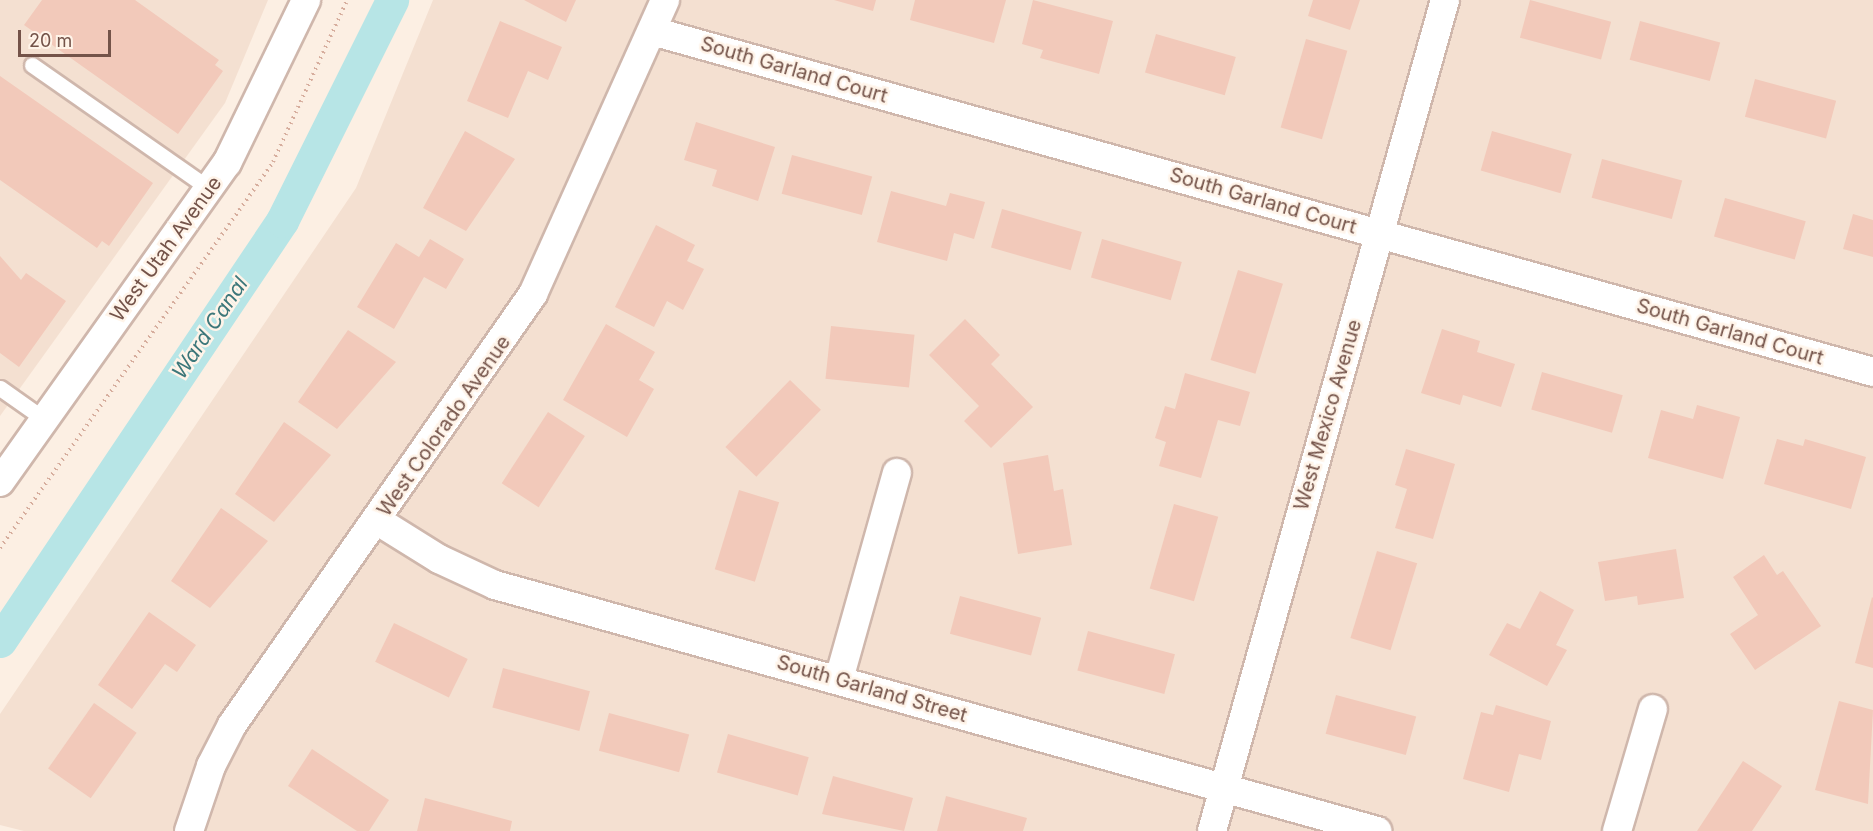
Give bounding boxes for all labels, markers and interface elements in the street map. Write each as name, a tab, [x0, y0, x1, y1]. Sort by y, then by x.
scale bar	[21, 18, 114, 56]
text: 20 m	[29, 30, 72, 51]
street label: South Garland Court	[698, 32, 890, 108]
street label: South Garland Court	[1167, 163, 1359, 239]
street label: West Utah Avenue	[105, 172, 227, 326]
water label: Ward Canal	[167, 272, 253, 384]
street label: South Garland Court	[1634, 294, 1826, 370]
street label: West Mexico Avenue	[1289, 317, 1367, 513]
street label: West Colorado Avenue	[372, 331, 516, 521]
street label: South Garland Street	[774, 650, 970, 728]

